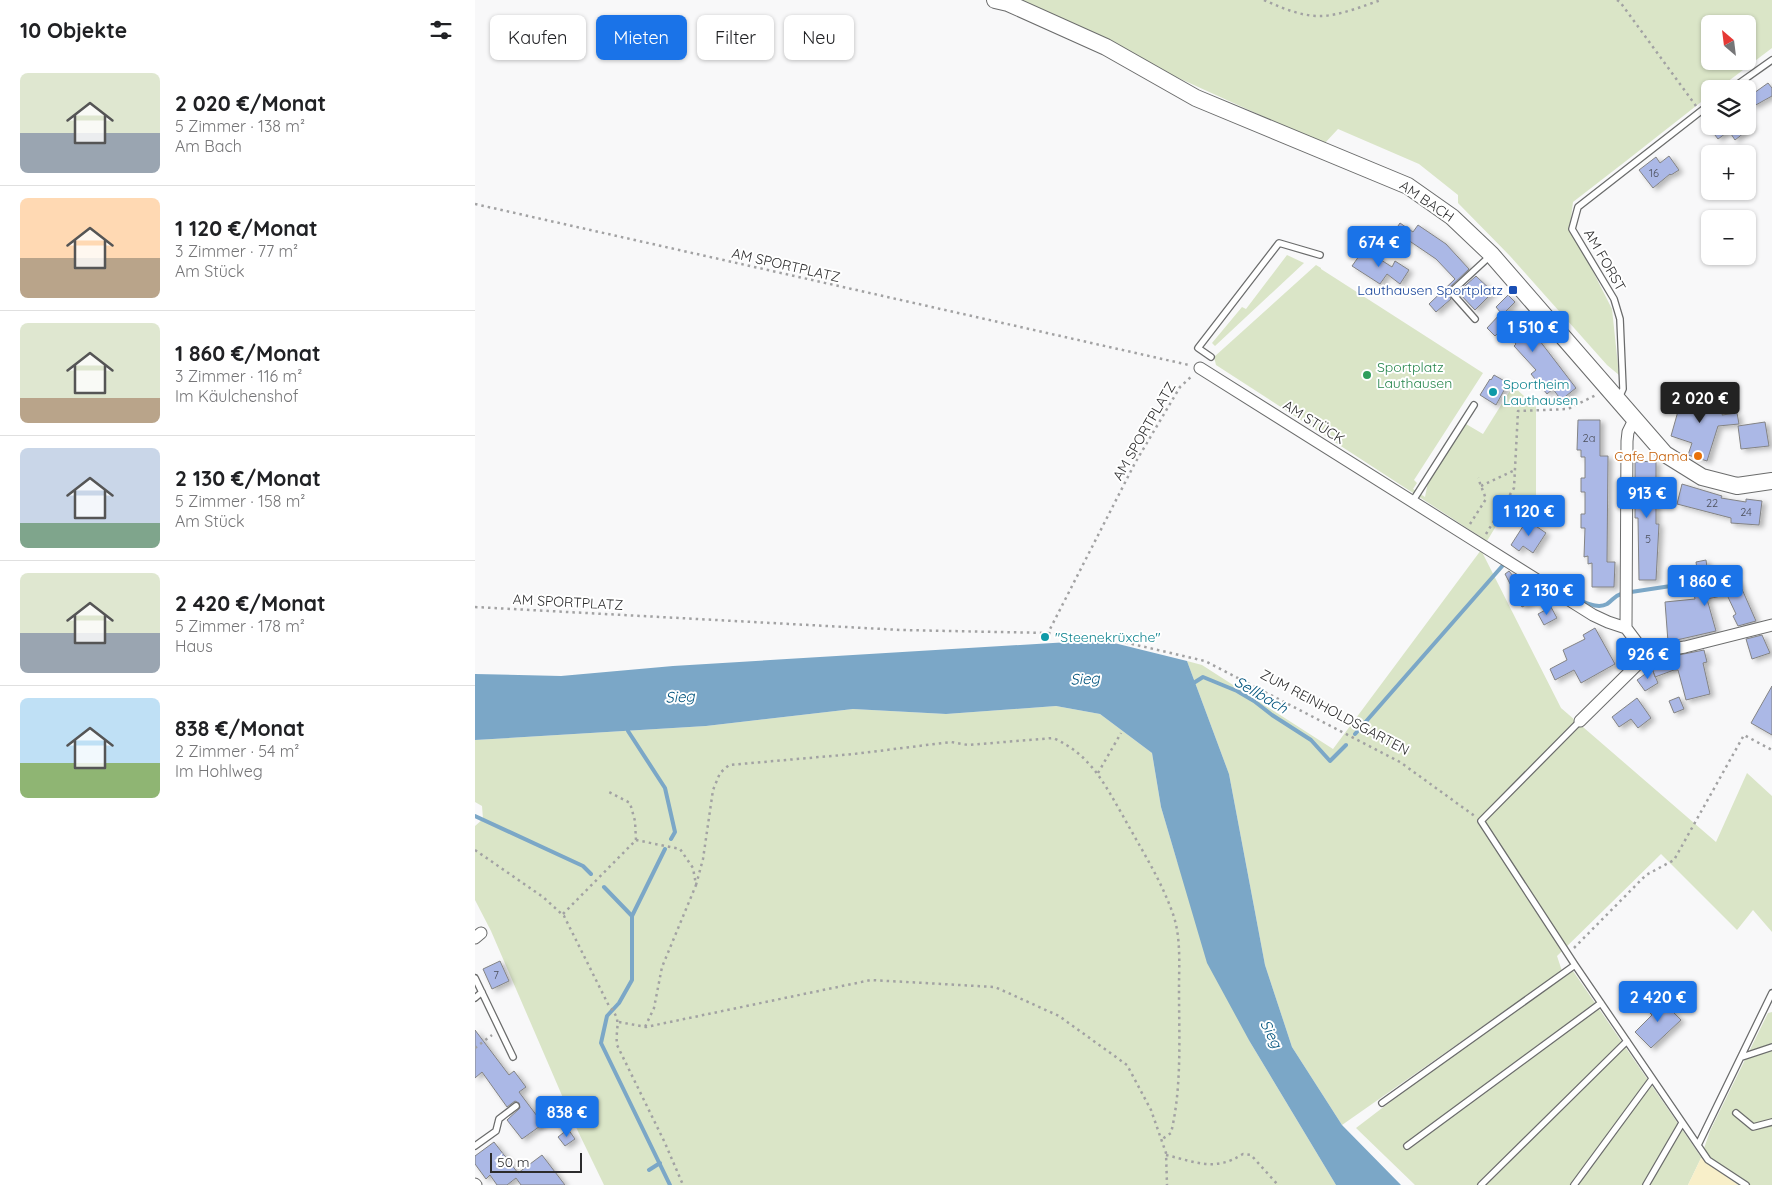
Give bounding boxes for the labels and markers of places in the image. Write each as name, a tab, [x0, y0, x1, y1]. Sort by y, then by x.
pin: 674 €	[1344, 226, 1414, 268]
place label: Lauthausen Sportplatz	[1357, 281, 1503, 299]
marker: Lauthausen Sportplatz	[1507, 284, 1519, 296]
pin: 1 510 €	[1487, 310, 1579, 353]
place label: Sportplatz Lauthausen	[1377, 358, 1452, 392]
marker: Sportplatz Lauthausen	[1361, 369, 1373, 381]
place label: Sportheim Lauthausen	[1503, 375, 1578, 409]
pin: 2 020 €	[1654, 382, 1746, 424]
marker: Sportheim Lauthausen	[1487, 386, 1499, 398]
place label: Cafe Dama	[1614, 447, 1688, 465]
marker: Cafe Dama	[1692, 450, 1704, 462]
pin: 913 €	[1612, 476, 1682, 519]
pin: 1 120 €	[1483, 494, 1575, 537]
pin: 1 860 €	[1659, 564, 1751, 607]
pin: 2 130 €	[1501, 574, 1593, 616]
place label: "Steenekrüxche"	[1055, 628, 1161, 646]
marker: "Steenekrüxche"	[1039, 631, 1051, 643]
pin: 926 €	[1613, 638, 1683, 680]
pin: 2 420 €	[1612, 980, 1704, 1023]
pin: 838 €	[532, 1096, 602, 1138]

